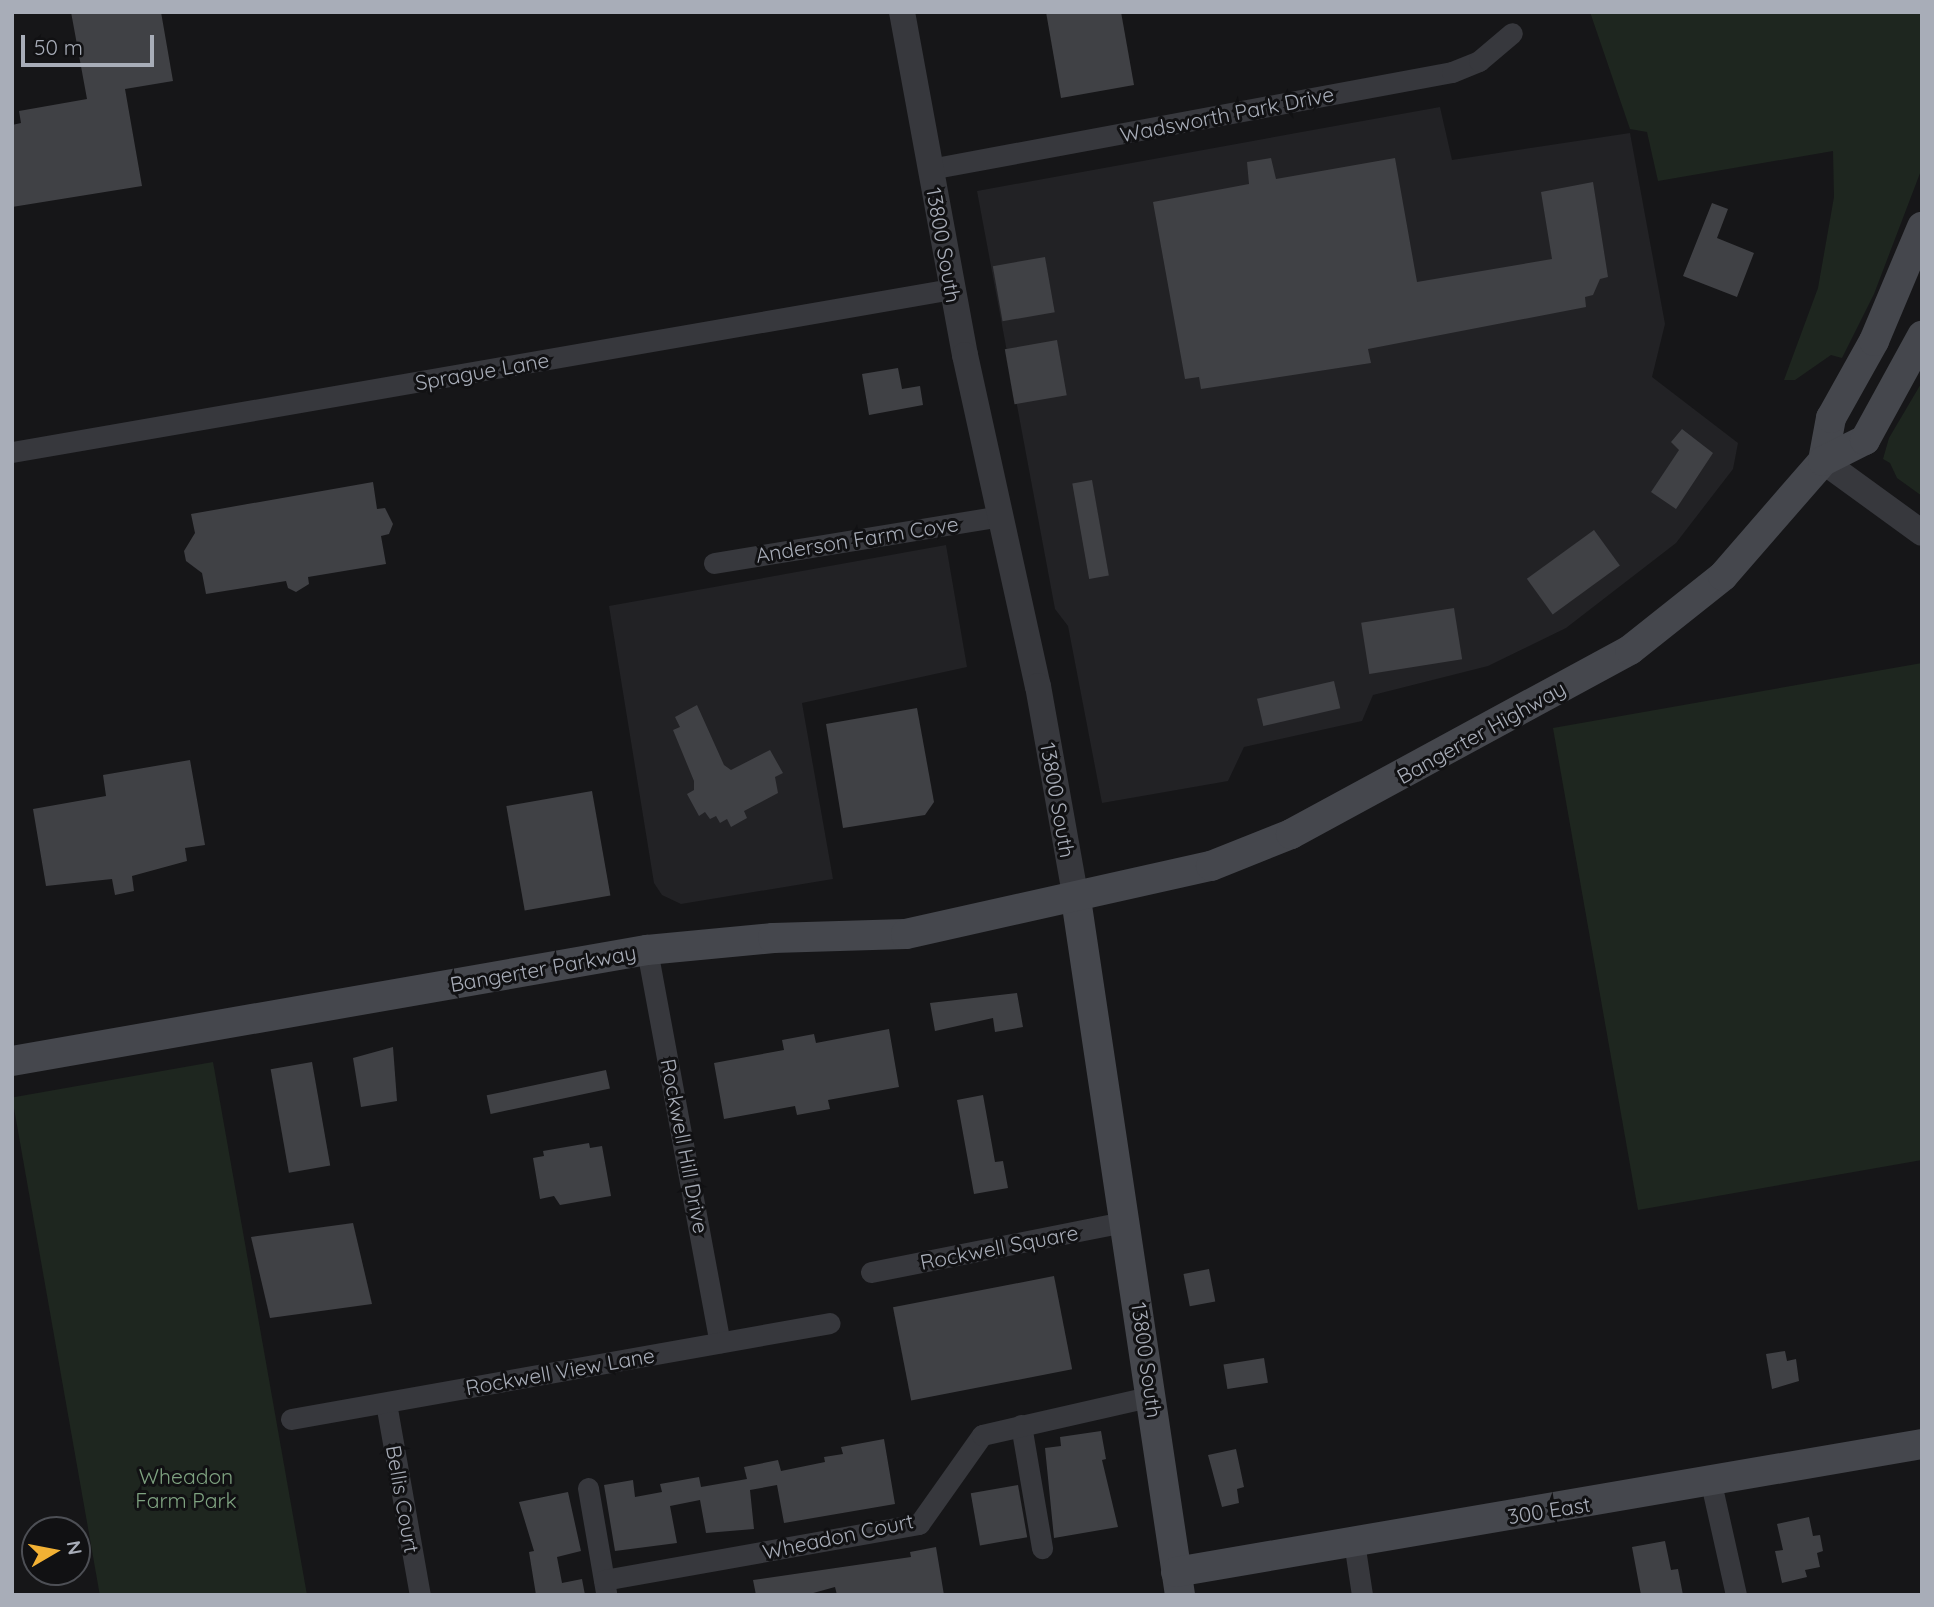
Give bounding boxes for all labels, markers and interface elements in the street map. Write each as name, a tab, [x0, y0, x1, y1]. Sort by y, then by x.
scale bar	[24, 21, 158, 65]
text: 50 m	[34, 34, 83, 60]
street label: Wadsworth Park Drive	[1118, 81, 1336, 147]
street label: 13800 South	[921, 186, 967, 304]
street label: Sprague Lane	[413, 347, 551, 395]
street label: Anderson Farm Cove	[754, 511, 960, 567]
street label: Bangerter Highway	[1392, 675, 1570, 789]
street label: 13800 South	[1035, 741, 1081, 859]
street label: Bangerter Parkway	[448, 939, 638, 997]
street label: Rockwell Hill Drive	[656, 1057, 714, 1235]
street label: Rockwell Square	[918, 1219, 1080, 1275]
street label: 13800 South	[1126, 1301, 1168, 1419]
street label: Rockwell View Lane	[463, 1342, 657, 1400]
street label: Bellis Court	[381, 1443, 425, 1555]
park label: Wheadon Farm Park	[135, 1463, 237, 1513]
street label: 300 East	[1506, 1491, 1592, 1529]
street label: Wheadon Court	[760, 1508, 916, 1564]
north arrow	[21, 1516, 91, 1586]
text: N	[62, 1539, 88, 1557]

